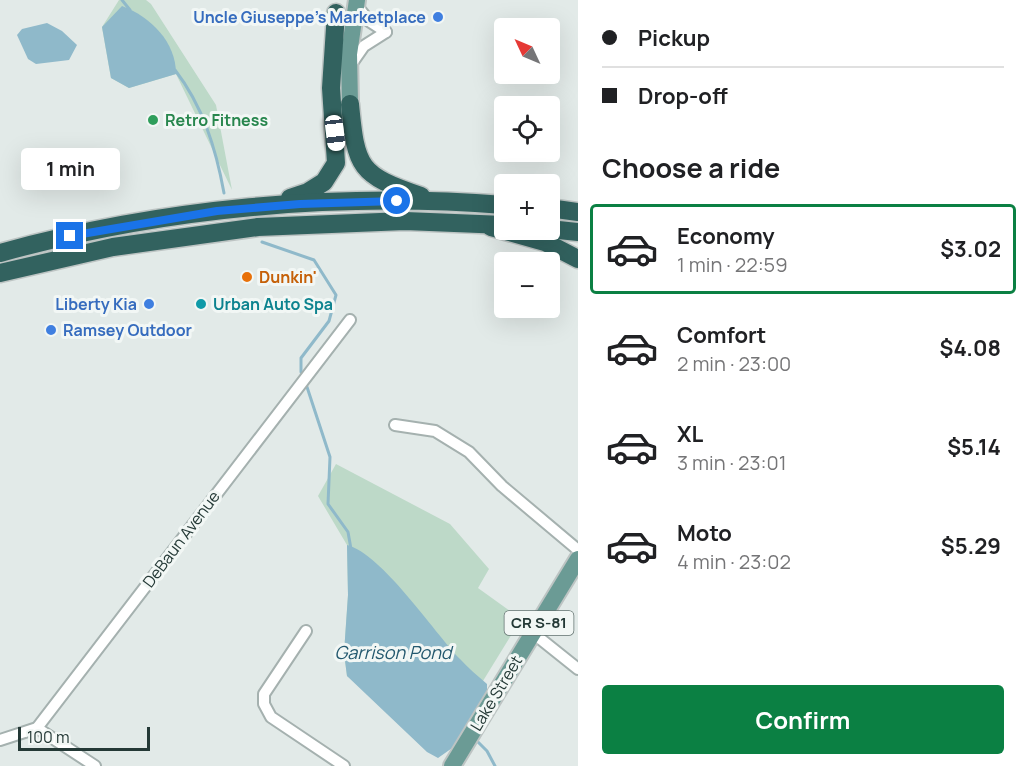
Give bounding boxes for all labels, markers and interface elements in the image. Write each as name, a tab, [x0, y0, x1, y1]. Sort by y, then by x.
place label: Uncle Giuseppe's Marketplace	[193, 6, 426, 28]
marker: Uncle Giuseppe's Marketplace	[431, 10, 445, 24]
north arrow	[494, 18, 560, 84]
map controls	[494, 18, 560, 318]
text: Pickup	[638, 23, 710, 53]
text: Drop-off	[638, 81, 728, 111]
button: locate	[494, 96, 560, 162]
place label: Retro Fitness	[165, 109, 268, 131]
marker: Retro Fitness	[146, 113, 160, 127]
car	[324, 114, 346, 152]
callout: 1 min	[20, 149, 119, 191]
text: Choose a ride	[602, 149, 780, 186]
text: 1 min	[46, 155, 95, 182]
button: +	[494, 174, 560, 240]
route start	[383, 187, 410, 214]
text: Economy	[677, 221, 775, 251]
route end	[56, 222, 83, 249]
icon: car	[605, 222, 659, 276]
text: $3.02	[940, 234, 1001, 264]
text: 1 min · 22:59	[677, 251, 788, 278]
button: −	[494, 252, 560, 318]
place label: Dunkin'	[259, 266, 317, 288]
marker: Dunkin'	[240, 270, 254, 284]
place label: Liberty Kia	[55, 293, 137, 315]
place label: Urban Auto Spa	[213, 293, 333, 315]
marker: Liberty Kia	[142, 297, 156, 311]
marker: Urban Auto Spa	[194, 297, 208, 311]
place label: Ramsey Outdoor	[63, 319, 192, 341]
text: Comfort	[677, 320, 766, 350]
icon: car	[605, 321, 659, 375]
marker: Ramsey Outdoor	[44, 323, 58, 337]
text: $4.08	[940, 333, 1001, 363]
text: 2 min · 23:00	[677, 350, 791, 377]
text: XL	[677, 419, 703, 449]
icon: car	[605, 420, 659, 474]
text: $5.14	[947, 432, 1001, 462]
text: 3 min · 23:01	[677, 449, 787, 476]
street label: DeBaun Avenue	[137, 486, 225, 592]
text: Moto	[677, 518, 732, 548]
icon: car	[605, 519, 659, 573]
text: $5.29	[941, 531, 1001, 561]
text: 4 min · 23:02	[677, 548, 791, 575]
road number: CR S-81	[504, 611, 574, 635]
water label: Garrison Pond	[334, 640, 454, 664]
street label: Lake Street	[465, 651, 527, 735]
button: Confirm	[602, 685, 1004, 754]
scale bar	[18, 724, 150, 752]
text: 100 m	[27, 726, 70, 748]

